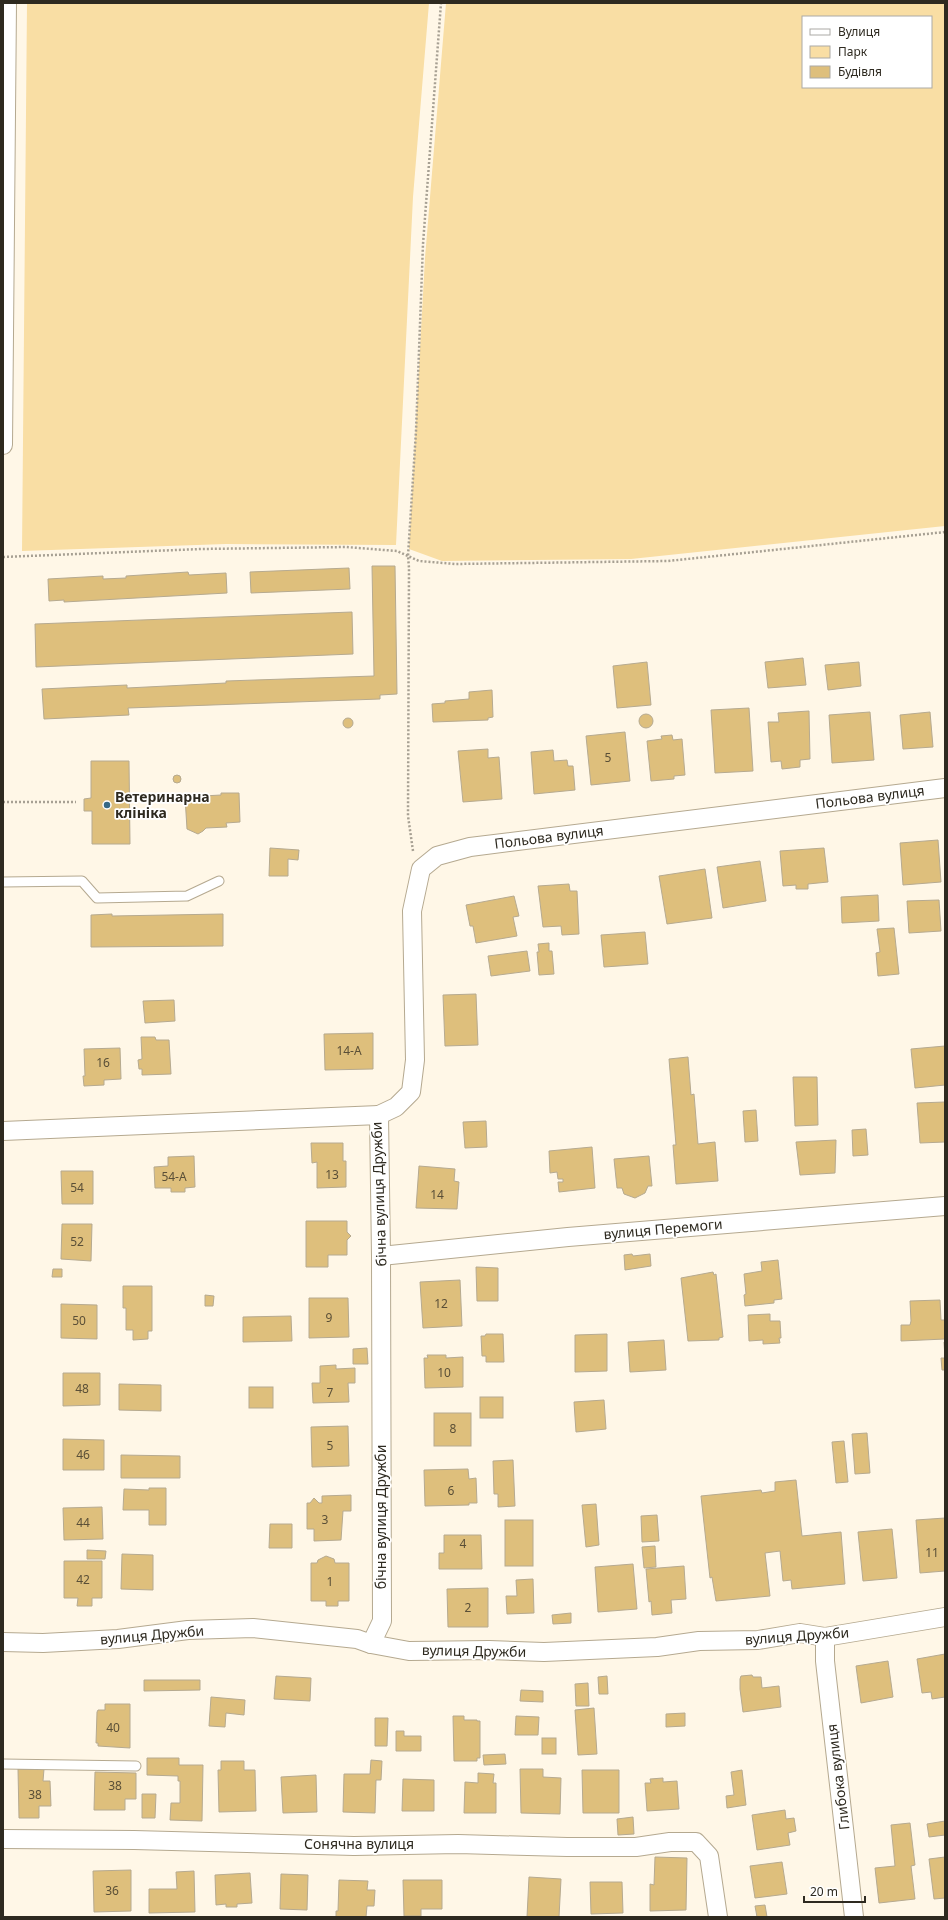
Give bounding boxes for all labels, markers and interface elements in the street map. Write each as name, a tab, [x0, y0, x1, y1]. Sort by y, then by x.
legend	[802, 16, 932, 88]
text: Вулиця	[838, 23, 880, 40]
text: Парк	[838, 43, 868, 60]
text: Будівля	[838, 63, 882, 80]
house number: 5	[605, 749, 612, 766]
street label: Польова вулиця	[814, 780, 926, 813]
place label: Ветеринарна клініка	[115, 787, 210, 822]
marker: Ветеринарна клініка	[102, 800, 112, 810]
street label: Польова вулиця	[493, 820, 605, 853]
house number: 14-А	[336, 1042, 362, 1059]
house number: 16	[96, 1054, 110, 1071]
street label: бічна вулиця Дружби	[366, 1121, 391, 1267]
house number: 13	[325, 1166, 339, 1183]
house number: 54-А	[161, 1168, 187, 1185]
house number: 54	[70, 1179, 84, 1196]
house number: 14	[430, 1186, 444, 1203]
street label: вулиця Перемоги	[603, 1214, 723, 1243]
house number: 52	[70, 1233, 84, 1250]
house number: 12	[434, 1295, 448, 1312]
house number: 9	[326, 1309, 333, 1326]
house number: 50	[72, 1312, 86, 1329]
house number: 10	[437, 1364, 451, 1381]
house number: 48	[75, 1380, 89, 1397]
house number: 7	[327, 1384, 334, 1401]
house number: 8	[450, 1420, 457, 1437]
house number: 5	[327, 1437, 334, 1454]
street label: бічна вулиця Дружби	[371, 1445, 390, 1589]
house number: 46	[76, 1446, 90, 1463]
house number: 6	[448, 1482, 455, 1499]
house number: 3	[322, 1511, 329, 1528]
house number: 44	[76, 1514, 90, 1531]
house number: 4	[460, 1535, 467, 1552]
house number: 11	[925, 1544, 939, 1561]
house number: 42	[76, 1571, 90, 1588]
house number: 1	[327, 1573, 333, 1590]
house number: 2	[465, 1599, 472, 1616]
street label: вулиця Дружби	[99, 1620, 205, 1649]
street label: вулиця Дружби	[744, 1622, 850, 1649]
street label: вулиця Дружби	[422, 1640, 526, 1661]
house number: 40	[106, 1719, 120, 1736]
street label: Глибока вулиця	[822, 1723, 853, 1831]
house number: 38	[108, 1777, 122, 1794]
house number: 38	[28, 1786, 42, 1803]
street label: Сонячна вулиця	[304, 1834, 414, 1853]
scale bar	[804, 1878, 865, 1904]
house number: 36	[105, 1882, 119, 1899]
text: 20 m	[810, 1883, 838, 1900]

